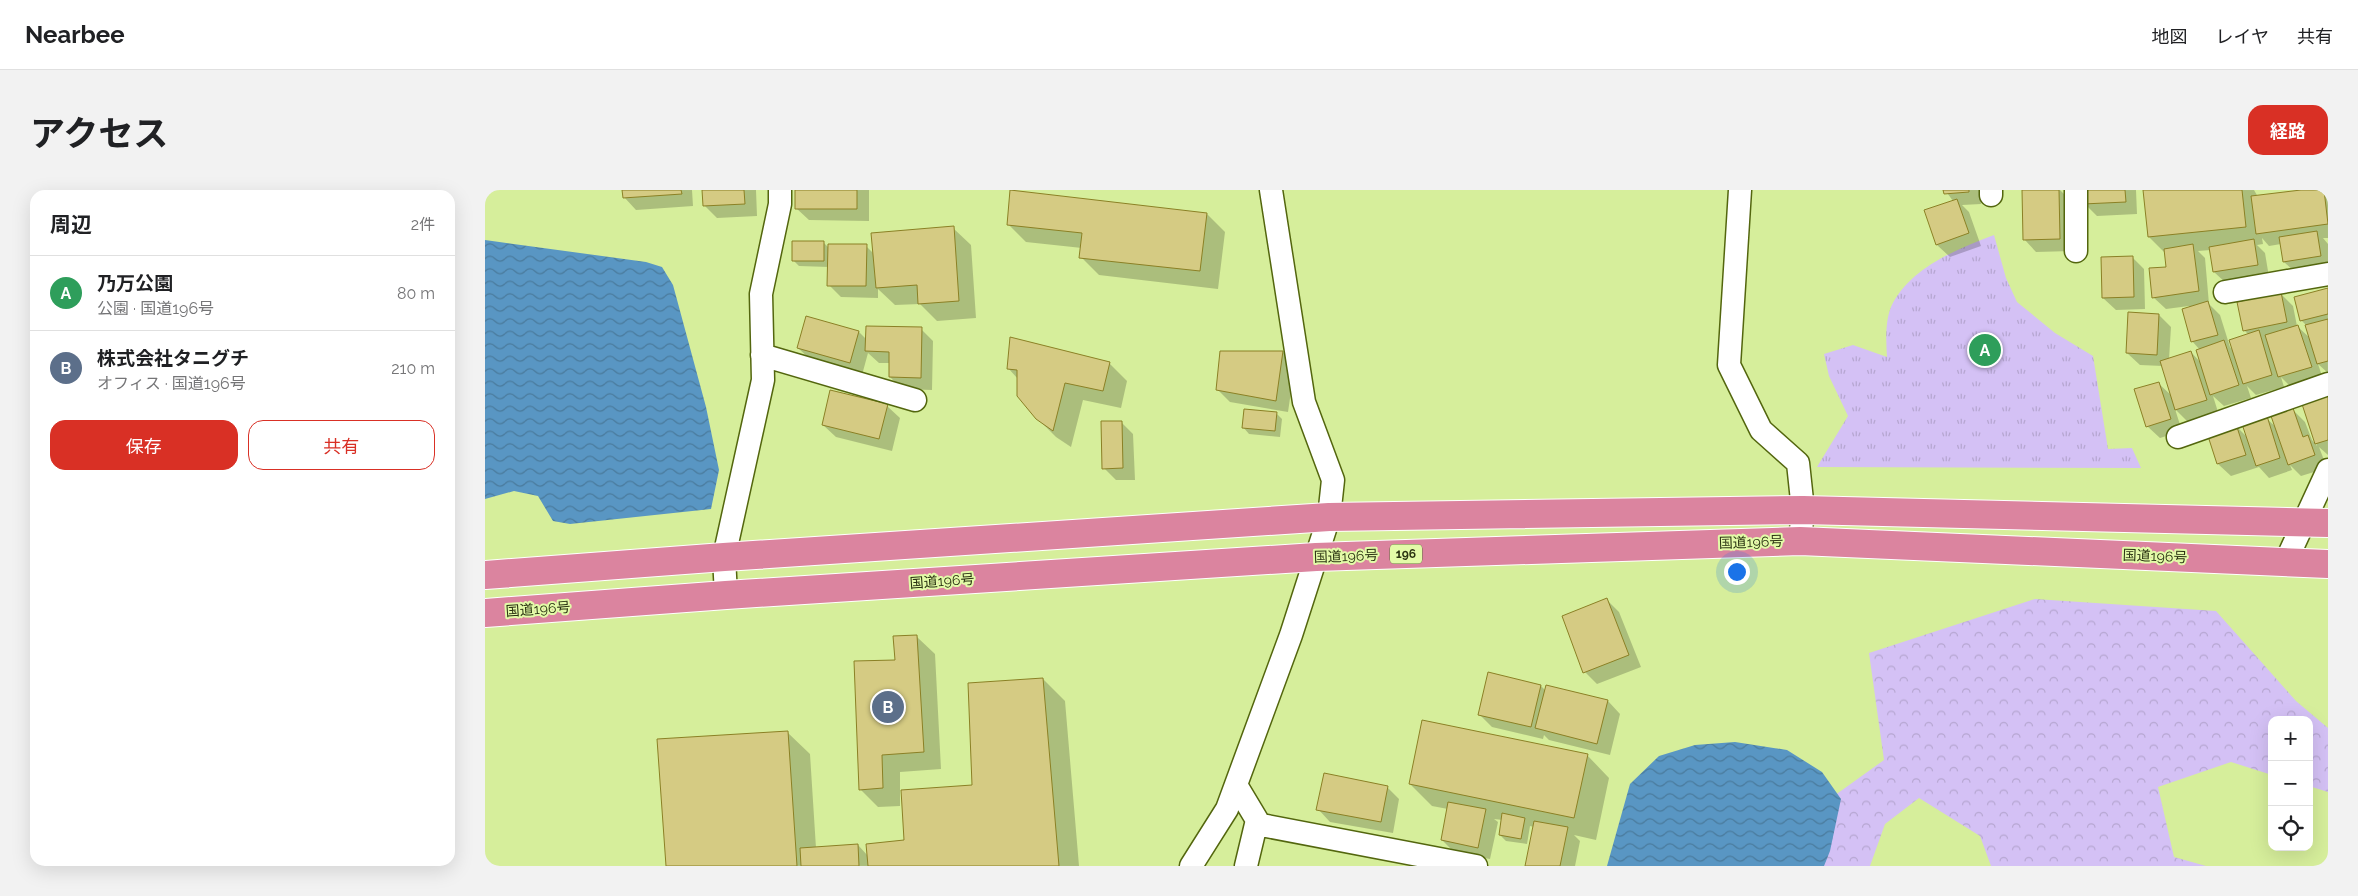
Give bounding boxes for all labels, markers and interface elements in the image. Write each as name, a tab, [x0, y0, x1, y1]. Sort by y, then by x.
text: Nearbee	[25, 20, 125, 49]
text: 地図	[2152, 26, 2188, 47]
text: レイヤ	[2216, 26, 2269, 47]
text: 共有	[2297, 26, 2333, 47]
button: 経路	[2248, 105, 2328, 155]
text: アクセス	[30, 113, 168, 154]
text: 周辺	[50, 212, 92, 237]
text: 2件	[411, 215, 435, 234]
text: 乃万公園	[97, 272, 173, 294]
text: A	[61, 284, 71, 303]
text: 80 m	[397, 284, 435, 303]
text: 公園 · 国道196号	[97, 299, 214, 318]
pin: A	[1969, 331, 2001, 369]
text: 株式会社タニグチ	[97, 347, 249, 369]
text: B	[61, 359, 71, 378]
text: 210 m	[391, 359, 435, 378]
text: オフィス · 国道196号	[97, 374, 246, 393]
button: 保存	[50, 420, 238, 470]
button: 共有	[248, 420, 435, 470]
street label: 国道196号	[1718, 533, 1784, 551]
road number: 196	[1390, 544, 1422, 564]
street label: 国道196号	[1313, 547, 1379, 565]
street label: 国道196号	[2122, 547, 2188, 565]
your location	[1724, 559, 1750, 585]
street label: 国道196号	[909, 571, 975, 591]
street label: 国道196号	[505, 599, 571, 619]
pin: B	[872, 688, 904, 726]
map controls	[2268, 716, 2313, 851]
button: +	[2268, 716, 2313, 761]
button: −	[2268, 761, 2313, 806]
button: locate	[2268, 806, 2313, 851]

